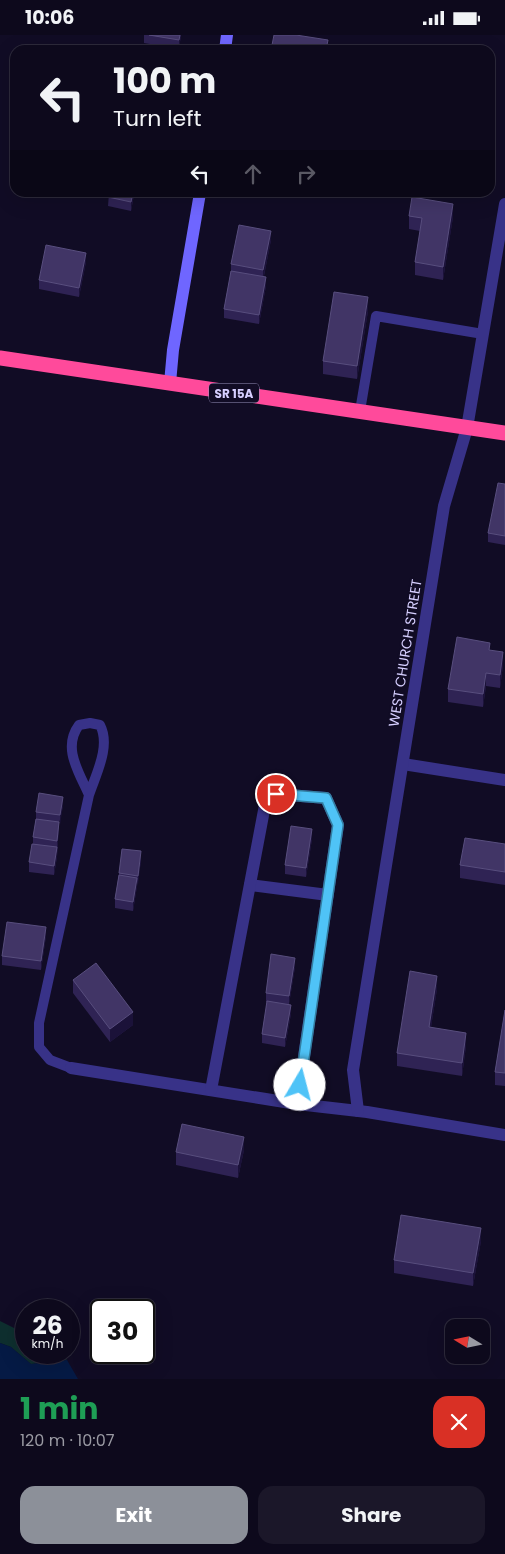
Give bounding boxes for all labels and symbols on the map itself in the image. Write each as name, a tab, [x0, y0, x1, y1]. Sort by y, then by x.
road number: SR 15A	[209, 383, 259, 403]
street label: WEST CHURCH STREET	[383, 577, 427, 728]
pin	[255, 773, 297, 815]
position arrow	[273, 1058, 325, 1110]
speed limit sign: 30	[90, 1299, 155, 1364]
north arrow	[445, 1319, 490, 1364]

